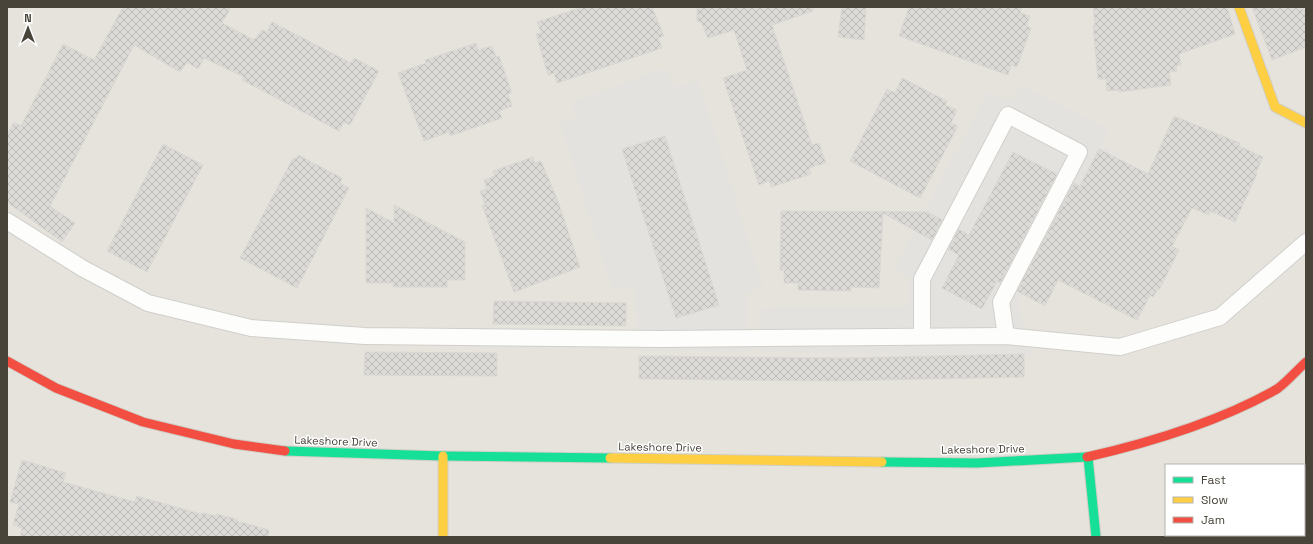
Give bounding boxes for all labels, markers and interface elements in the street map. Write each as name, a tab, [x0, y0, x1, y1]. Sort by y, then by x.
north arrow	[8, 8, 48, 48]
text: N	[24, 11, 32, 25]
street label: Lakeshore Drive	[294, 433, 378, 449]
street label: Lakeshore Drive	[618, 439, 702, 455]
street label: Lakeshore Drive	[941, 441, 1025, 457]
legend	[1165, 464, 1305, 536]
text: Fast	[1201, 472, 1226, 488]
text: Slow	[1201, 492, 1228, 508]
text: Jam	[1201, 512, 1225, 528]

